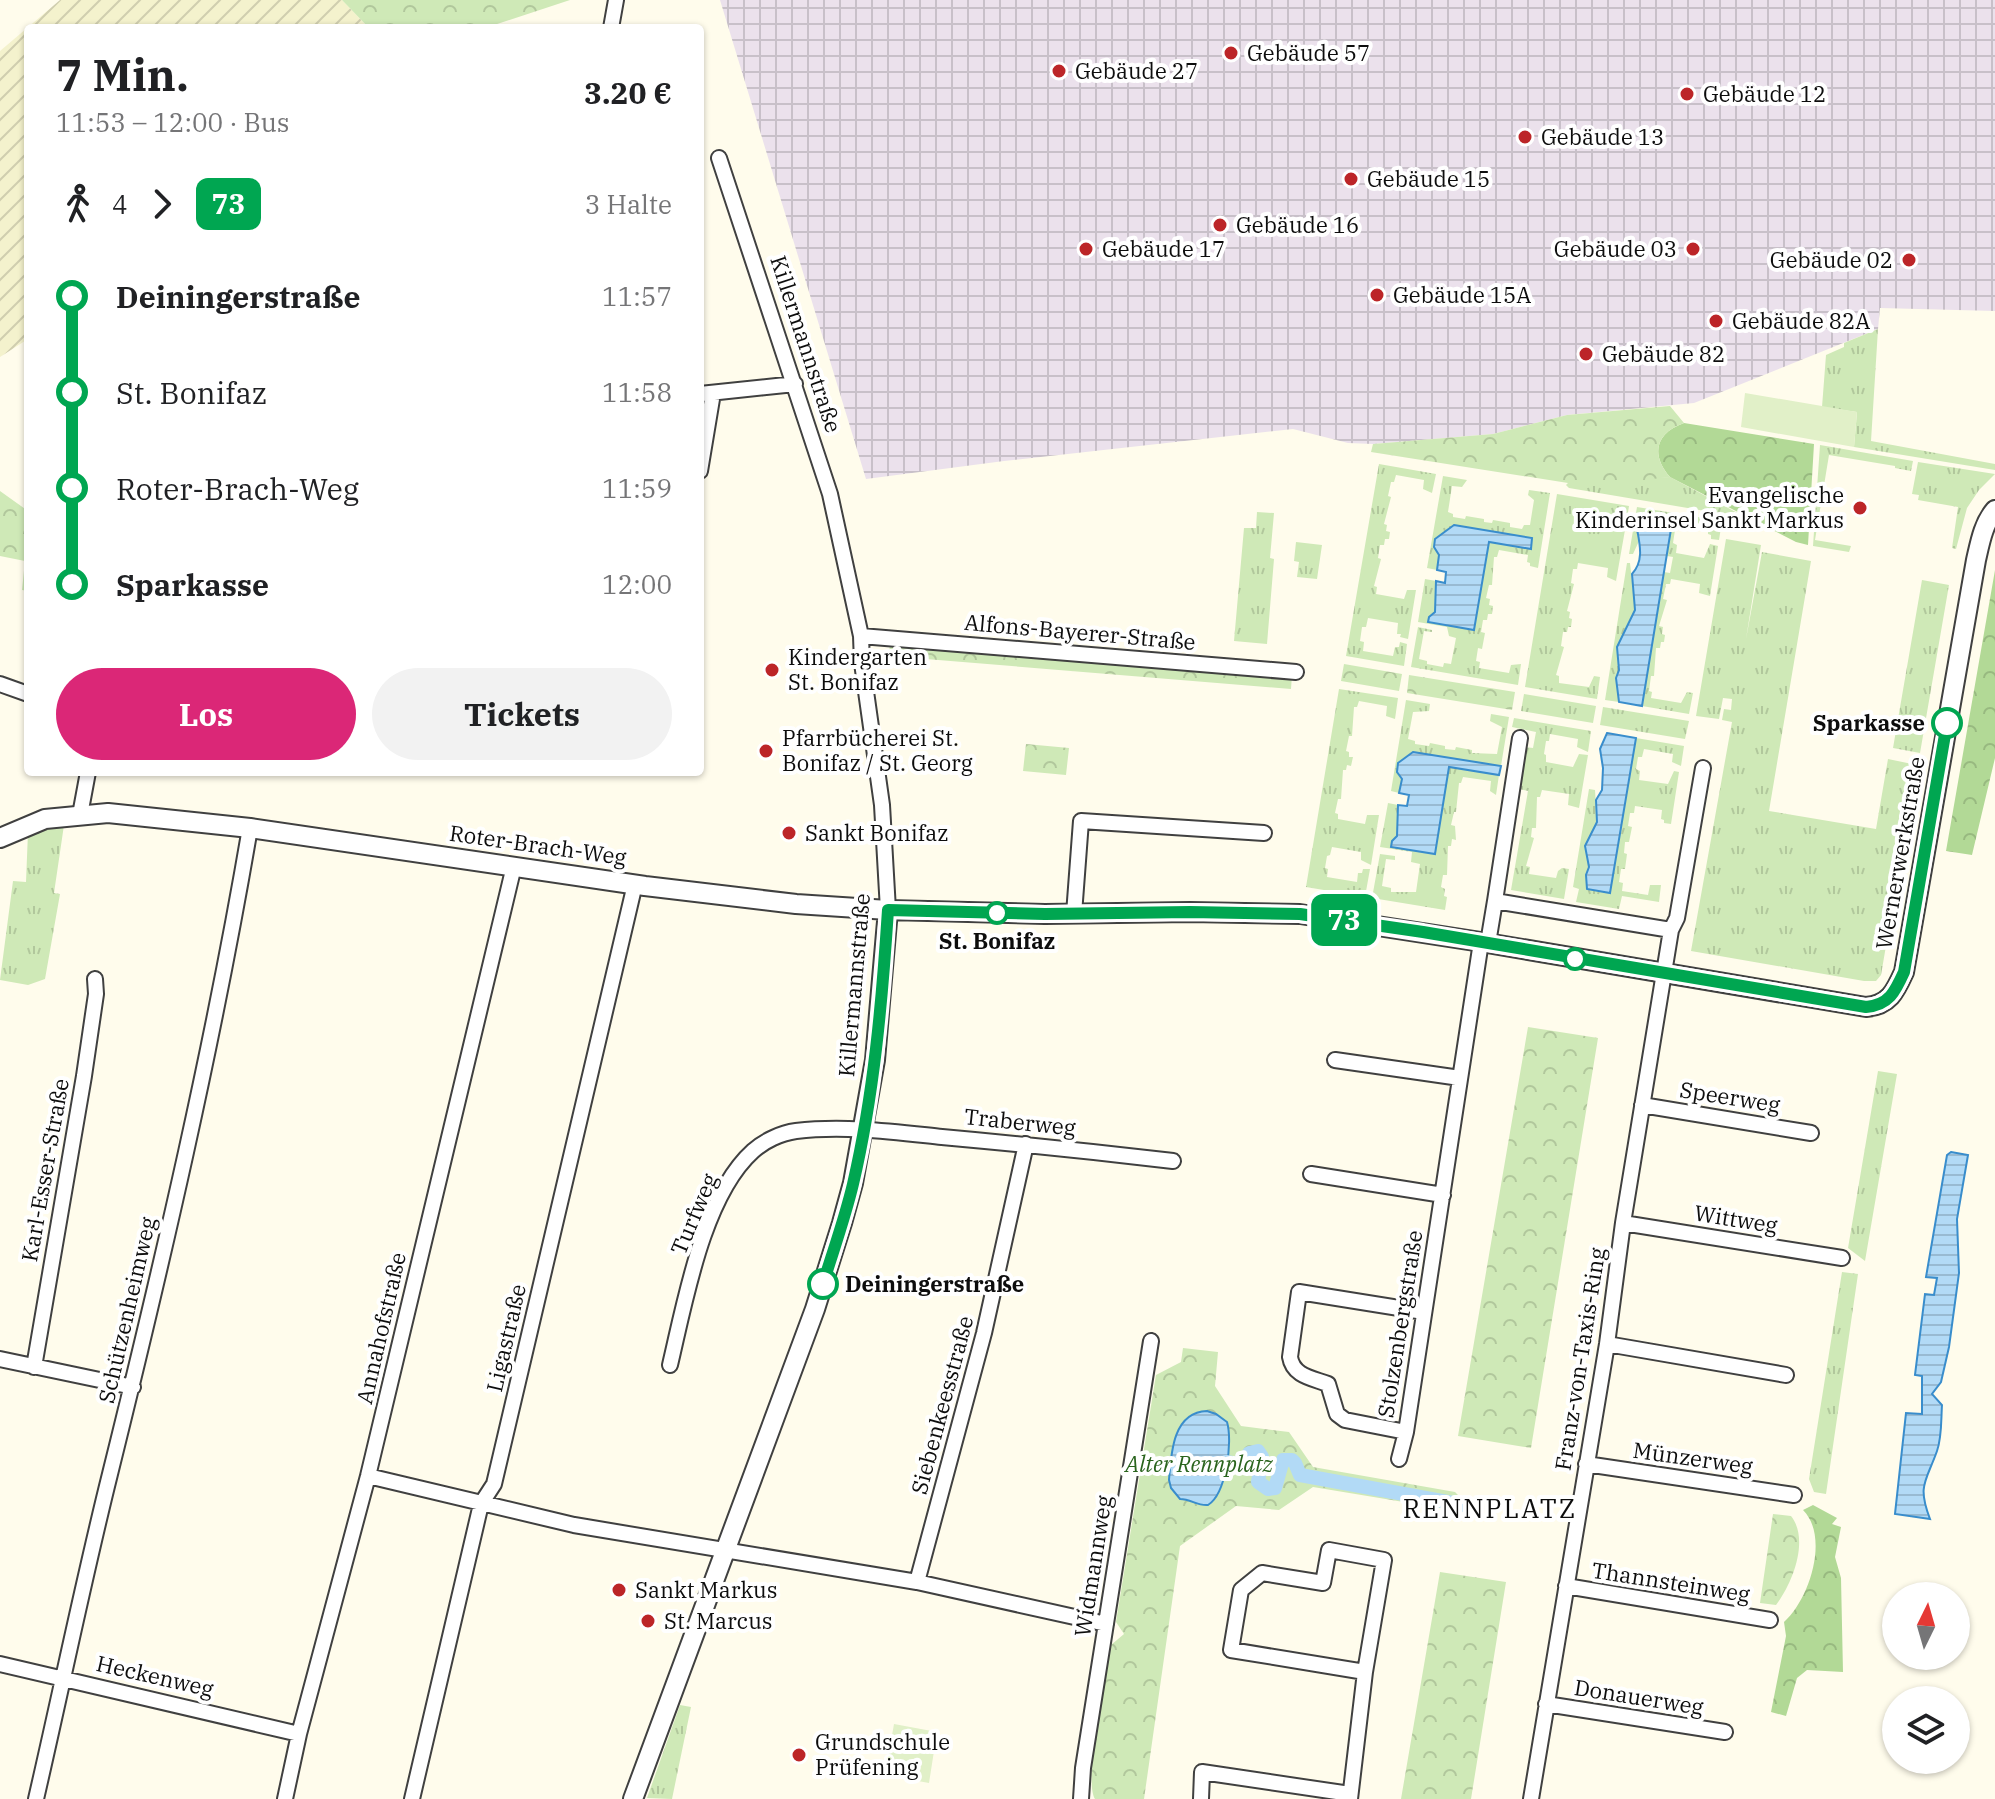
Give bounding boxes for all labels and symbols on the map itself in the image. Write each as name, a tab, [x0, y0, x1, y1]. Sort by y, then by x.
place label: Gebäude 57	[1247, 38, 1370, 67]
marker: Gebäude 57	[1222, 44, 1240, 62]
place label: Gebäude 27	[1075, 56, 1198, 85]
marker: Gebäude 27	[1050, 62, 1068, 80]
place label: Gebäude 12	[1703, 79, 1826, 108]
marker: Gebäude 12	[1678, 85, 1696, 103]
place label: Gebäude 13	[1541, 122, 1664, 151]
marker: Gebäude 13	[1516, 128, 1534, 146]
place label: Gebäude 15	[1367, 164, 1490, 193]
marker: Gebäude 15	[1342, 170, 1360, 188]
place label: Gebäude 16	[1236, 210, 1359, 239]
marker: Gebäude 16	[1211, 216, 1229, 234]
place label: Gebäude 17	[1102, 234, 1225, 263]
place label: Gebäude 03	[1554, 234, 1677, 263]
marker: Gebäude 17	[1077, 240, 1095, 258]
marker: Gebäude 03	[1684, 240, 1702, 258]
place label: Gebäude 02	[1770, 245, 1893, 274]
marker: Gebäude 02	[1900, 251, 1918, 269]
street label: Killermannstraße	[764, 252, 849, 436]
place label: Gebäude 15A	[1393, 280, 1531, 309]
marker: Gebäude 15A	[1368, 286, 1386, 304]
place label: Gebäude 82A	[1732, 306, 1870, 335]
marker: Gebäude 82A	[1707, 312, 1725, 330]
place label: Gebäude 82	[1602, 339, 1725, 368]
marker: Gebäude 82	[1577, 345, 1595, 363]
place label: Evangelische Kinderinsel Sankt Markus	[1575, 480, 1844, 534]
marker: Evangelische Kinderinsel Sankt Markus	[1851, 499, 1869, 517]
street label: Alfons-Bayerer-Straße	[963, 607, 1197, 656]
place label: Kindergarten St. Bonifaz	[788, 642, 927, 696]
marker: Kindergarten St. Bonifaz	[763, 661, 781, 679]
place label: Sparkasse	[1813, 708, 1925, 737]
marker: Sparkasse	[1932, 708, 1962, 738]
place label: Pfarrbücherei St. Bonifaz / St. Georg	[782, 723, 973, 777]
marker: Pfarrbücherei St. Bonifaz / St. Georg	[757, 742, 775, 760]
street label: Wernerwerkstraße	[1868, 754, 1931, 952]
street label: Roter-Brach-Weg	[448, 818, 628, 871]
place label: Sankt Bonifaz	[805, 818, 948, 847]
marker: Sankt Bonifaz	[780, 824, 798, 842]
street label: Killermannstraße	[831, 892, 876, 1078]
line badge: 73	[1308, 894, 1380, 946]
marker: St. Bonifaz	[986, 902, 1008, 924]
place label: St. Bonifaz	[939, 926, 1055, 955]
unlabelled marker	[1564, 948, 1586, 970]
street label: Speerweg	[1678, 1074, 1782, 1119]
street label: Karl-Esser-Straße	[14, 1076, 75, 1264]
street label: Traberweg	[963, 1101, 1077, 1142]
street label: Turfweg	[663, 1169, 724, 1259]
street label: Wittweg	[1692, 1198, 1780, 1239]
street label: Schützenheimweg	[91, 1214, 162, 1406]
street label: Stolzenbergstraße	[1370, 1228, 1429, 1420]
street label: Franz-von-Taxis-Ring	[1548, 1245, 1611, 1473]
street label: Annahofstraße	[349, 1249, 412, 1407]
marker: Deiningerstraße	[808, 1269, 838, 1299]
place label: Deiningerstraße	[845, 1269, 1024, 1298]
street label: Ligastraße	[479, 1281, 532, 1395]
street label: Siebenkeesstraße	[904, 1312, 979, 1497]
street label: Münzerweg	[1631, 1435, 1755, 1480]
park label: Alter Rennplatz	[1123, 1449, 1274, 1478]
district label: RENNPLATZ	[1403, 1491, 1577, 1525]
street label: Widmannweg	[1067, 1493, 1118, 1639]
street label: Thannsteinweg	[1590, 1555, 1752, 1608]
place label: Sankt Markus	[635, 1575, 777, 1604]
marker: Sankt Markus	[610, 1581, 628, 1599]
north arrow	[1882, 1582, 1970, 1670]
place label: St. Marcus	[664, 1606, 773, 1635]
marker: St. Marcus	[639, 1612, 657, 1630]
street label: Heckenweg	[94, 1648, 217, 1703]
street label: Donauerweg	[1572, 1672, 1706, 1721]
place label: Grundschule Prüfening	[815, 1727, 950, 1781]
marker: Grundschule Prüfening	[790, 1746, 808, 1764]

